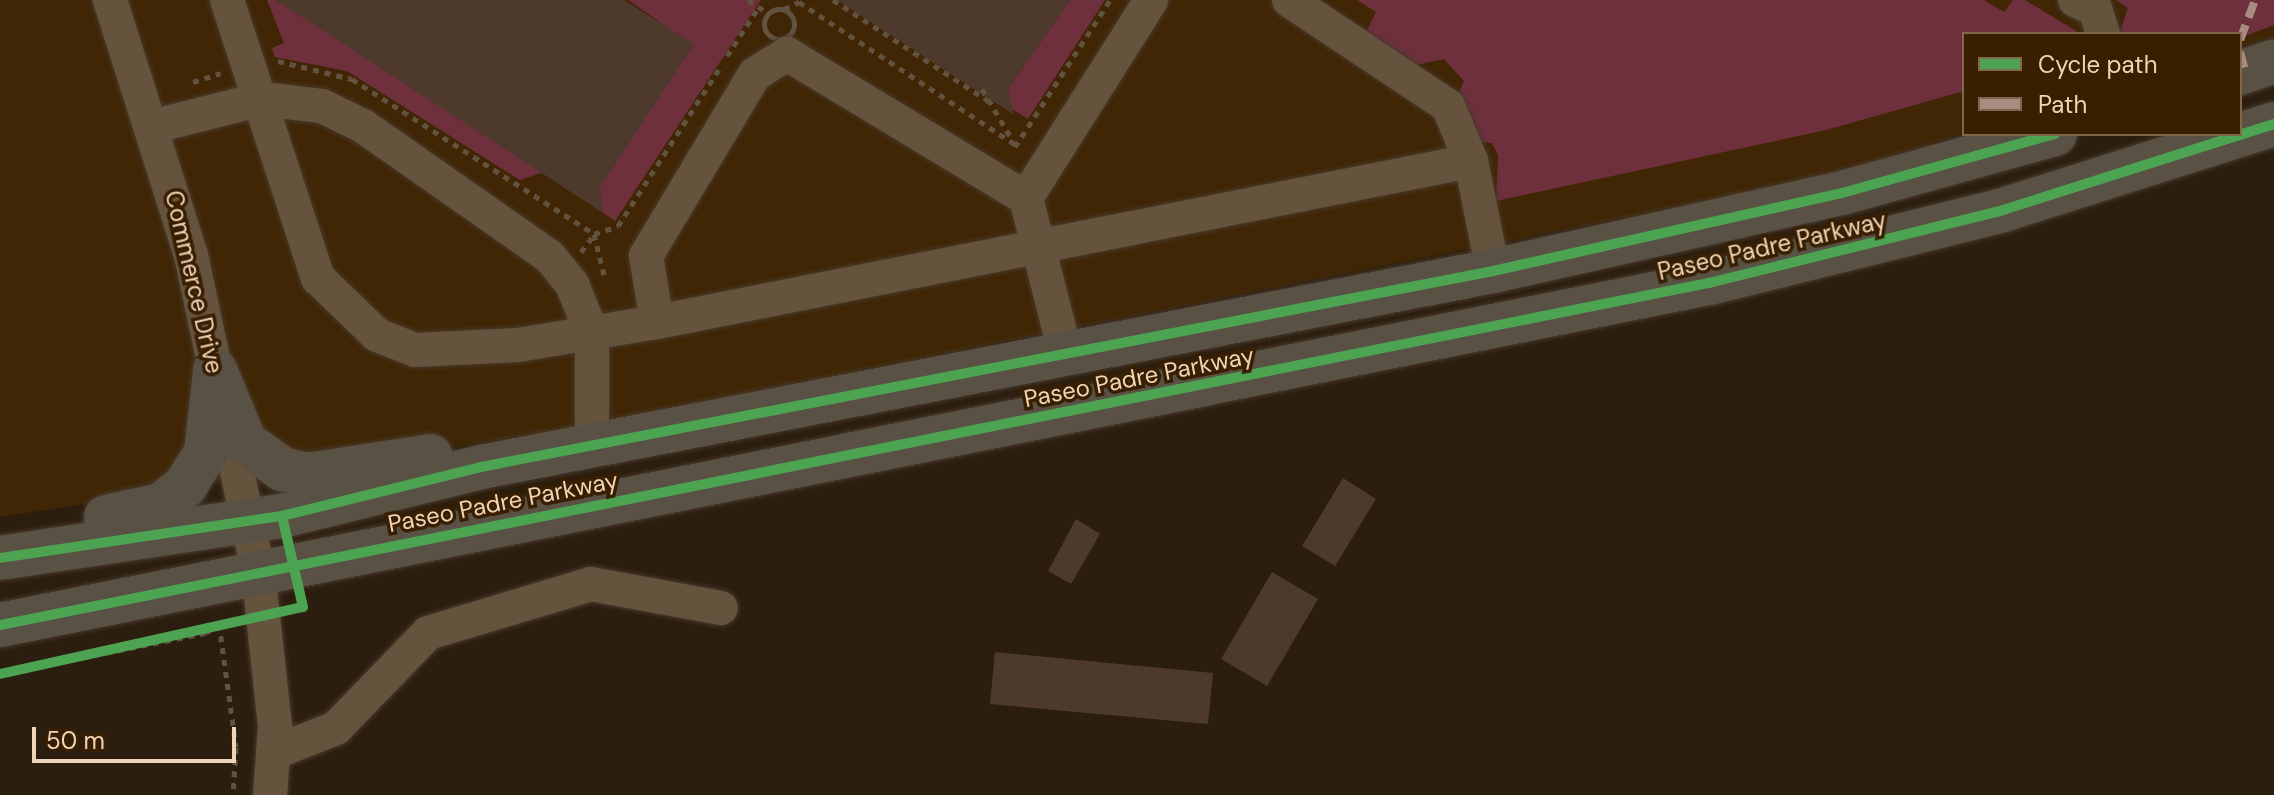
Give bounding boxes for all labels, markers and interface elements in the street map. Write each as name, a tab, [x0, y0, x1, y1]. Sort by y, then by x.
legend	[1962, 32, 2242, 136]
text: Cycle path	[2038, 49, 2157, 80]
text: Path	[2038, 89, 2087, 120]
street label: Commerce Drive	[159, 188, 229, 376]
street label: Paseo Padre Parkway	[1655, 206, 1889, 286]
street label: Paseo Padre Parkway	[1021, 341, 1257, 413]
street label: Paseo Padre Parkway	[385, 466, 621, 538]
scale bar	[36, 711, 240, 761]
text: 50 m	[46, 725, 105, 756]

